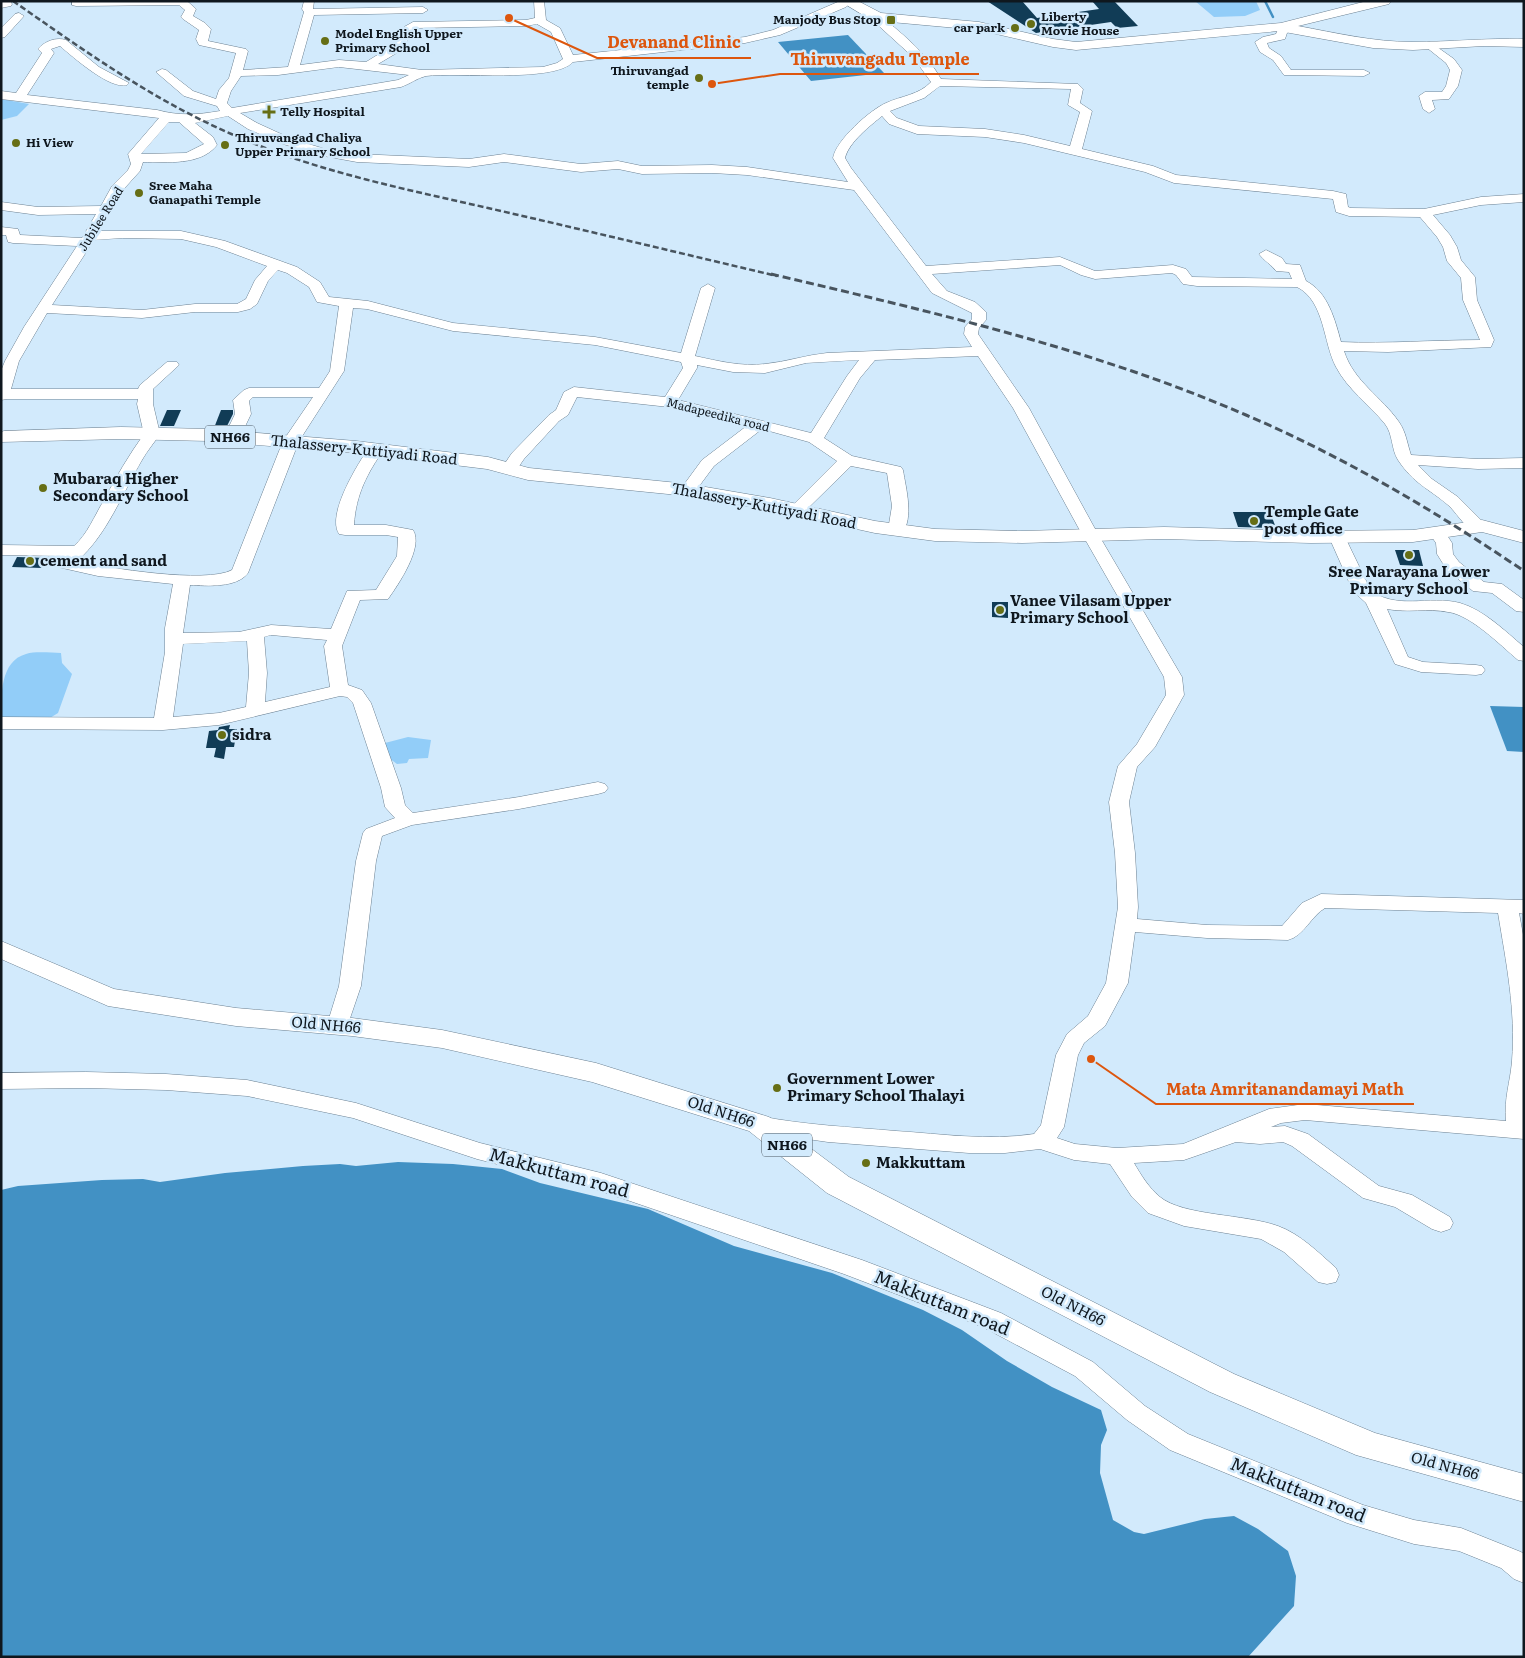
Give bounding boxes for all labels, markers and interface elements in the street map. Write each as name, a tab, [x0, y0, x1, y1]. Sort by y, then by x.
place label: Liberty Movie House	[1041, 7, 1120, 39]
place label: Manjody Bus Stop	[773, 10, 881, 28]
marker: Manjody Bus Stop	[885, 14, 897, 26]
place label: car park	[954, 18, 1006, 36]
marker: Liberty Movie House	[1025, 18, 1037, 30]
marker: car park	[1009, 22, 1021, 34]
place label: Model English Upper Primary School	[335, 24, 463, 56]
callout: Devanand Clinic	[597, 27, 751, 58]
text: Devanand Clinic	[607, 29, 741, 53]
marker: Model English Upper Primary School	[319, 35, 331, 47]
callout: Thiruvangadu Temple	[780, 43, 979, 74]
text: Thiruvangadu Temple	[790, 46, 970, 70]
place label: Thiruvangad temple	[611, 61, 689, 93]
marker: Thiruvangad temple	[693, 72, 705, 84]
place label: Telly Hospital	[280, 102, 366, 120]
marker: Telly Hospital	[262, 105, 276, 119]
place label: Thiruvangad Chaliya Upper Primary School	[235, 128, 371, 160]
place label: Hi View	[26, 133, 74, 151]
marker: Hi View	[10, 137, 22, 149]
marker: Thiruvangad Chaliya Upper Primary School	[219, 139, 231, 151]
place label: Sree Maha Ganapathi Temple	[149, 176, 261, 208]
street label: Jubilee Road	[73, 182, 127, 254]
marker: Sree Maha Ganapathi Temple	[133, 187, 145, 199]
street label: Madapeedika road	[665, 393, 772, 436]
road number: NH66	[205, 426, 255, 448]
street label: Thalassery-Kuttiyadi Road	[270, 427, 459, 470]
place label: Mubaraq Higher Secondary School	[53, 466, 189, 506]
street label: Thalassery-Kuttiyadi Road	[670, 475, 859, 534]
marker: Mubaraq Higher Secondary School	[37, 482, 49, 494]
place label: Temple Gate post office	[1264, 499, 1359, 539]
marker: Temple Gate post office	[1248, 515, 1260, 527]
place label: cement and sand	[40, 548, 167, 571]
marker: Sree Narayana Lower Primary School	[1403, 549, 1415, 561]
marker: cement and sand	[24, 555, 36, 567]
place label: Sree Narayana Lower Primary School	[1328, 559, 1490, 599]
place label: Vanee Vilasam Upper Primary School	[1010, 588, 1171, 628]
marker: Vanee Vilasam Upper Primary School	[994, 604, 1006, 616]
place label: sidra	[232, 722, 272, 745]
marker: sidra	[216, 729, 228, 741]
street label: Old NH66	[290, 1009, 362, 1038]
place label: Government Lower Primary School Thalayi	[787, 1066, 965, 1106]
callout: Mata Amritanandamayi Math	[1156, 1073, 1414, 1104]
text: Mata Amritanandamayi Math	[1166, 1076, 1404, 1100]
marker: Government Lower Primary School Thalayi	[771, 1082, 783, 1094]
street label: Old NH66	[685, 1089, 758, 1132]
road number: NH66	[762, 1134, 812, 1156]
street label: Makkuttam road	[486, 1140, 633, 1203]
place label: Makkuttam	[876, 1150, 966, 1173]
marker: Makkuttam	[860, 1157, 872, 1169]
street label: Makkuttam road	[871, 1262, 1015, 1341]
street label: Old NH66	[1037, 1279, 1110, 1331]
street label: Old NH66	[1409, 1444, 1482, 1485]
street label: Makkuttam road	[1227, 1449, 1371, 1528]

